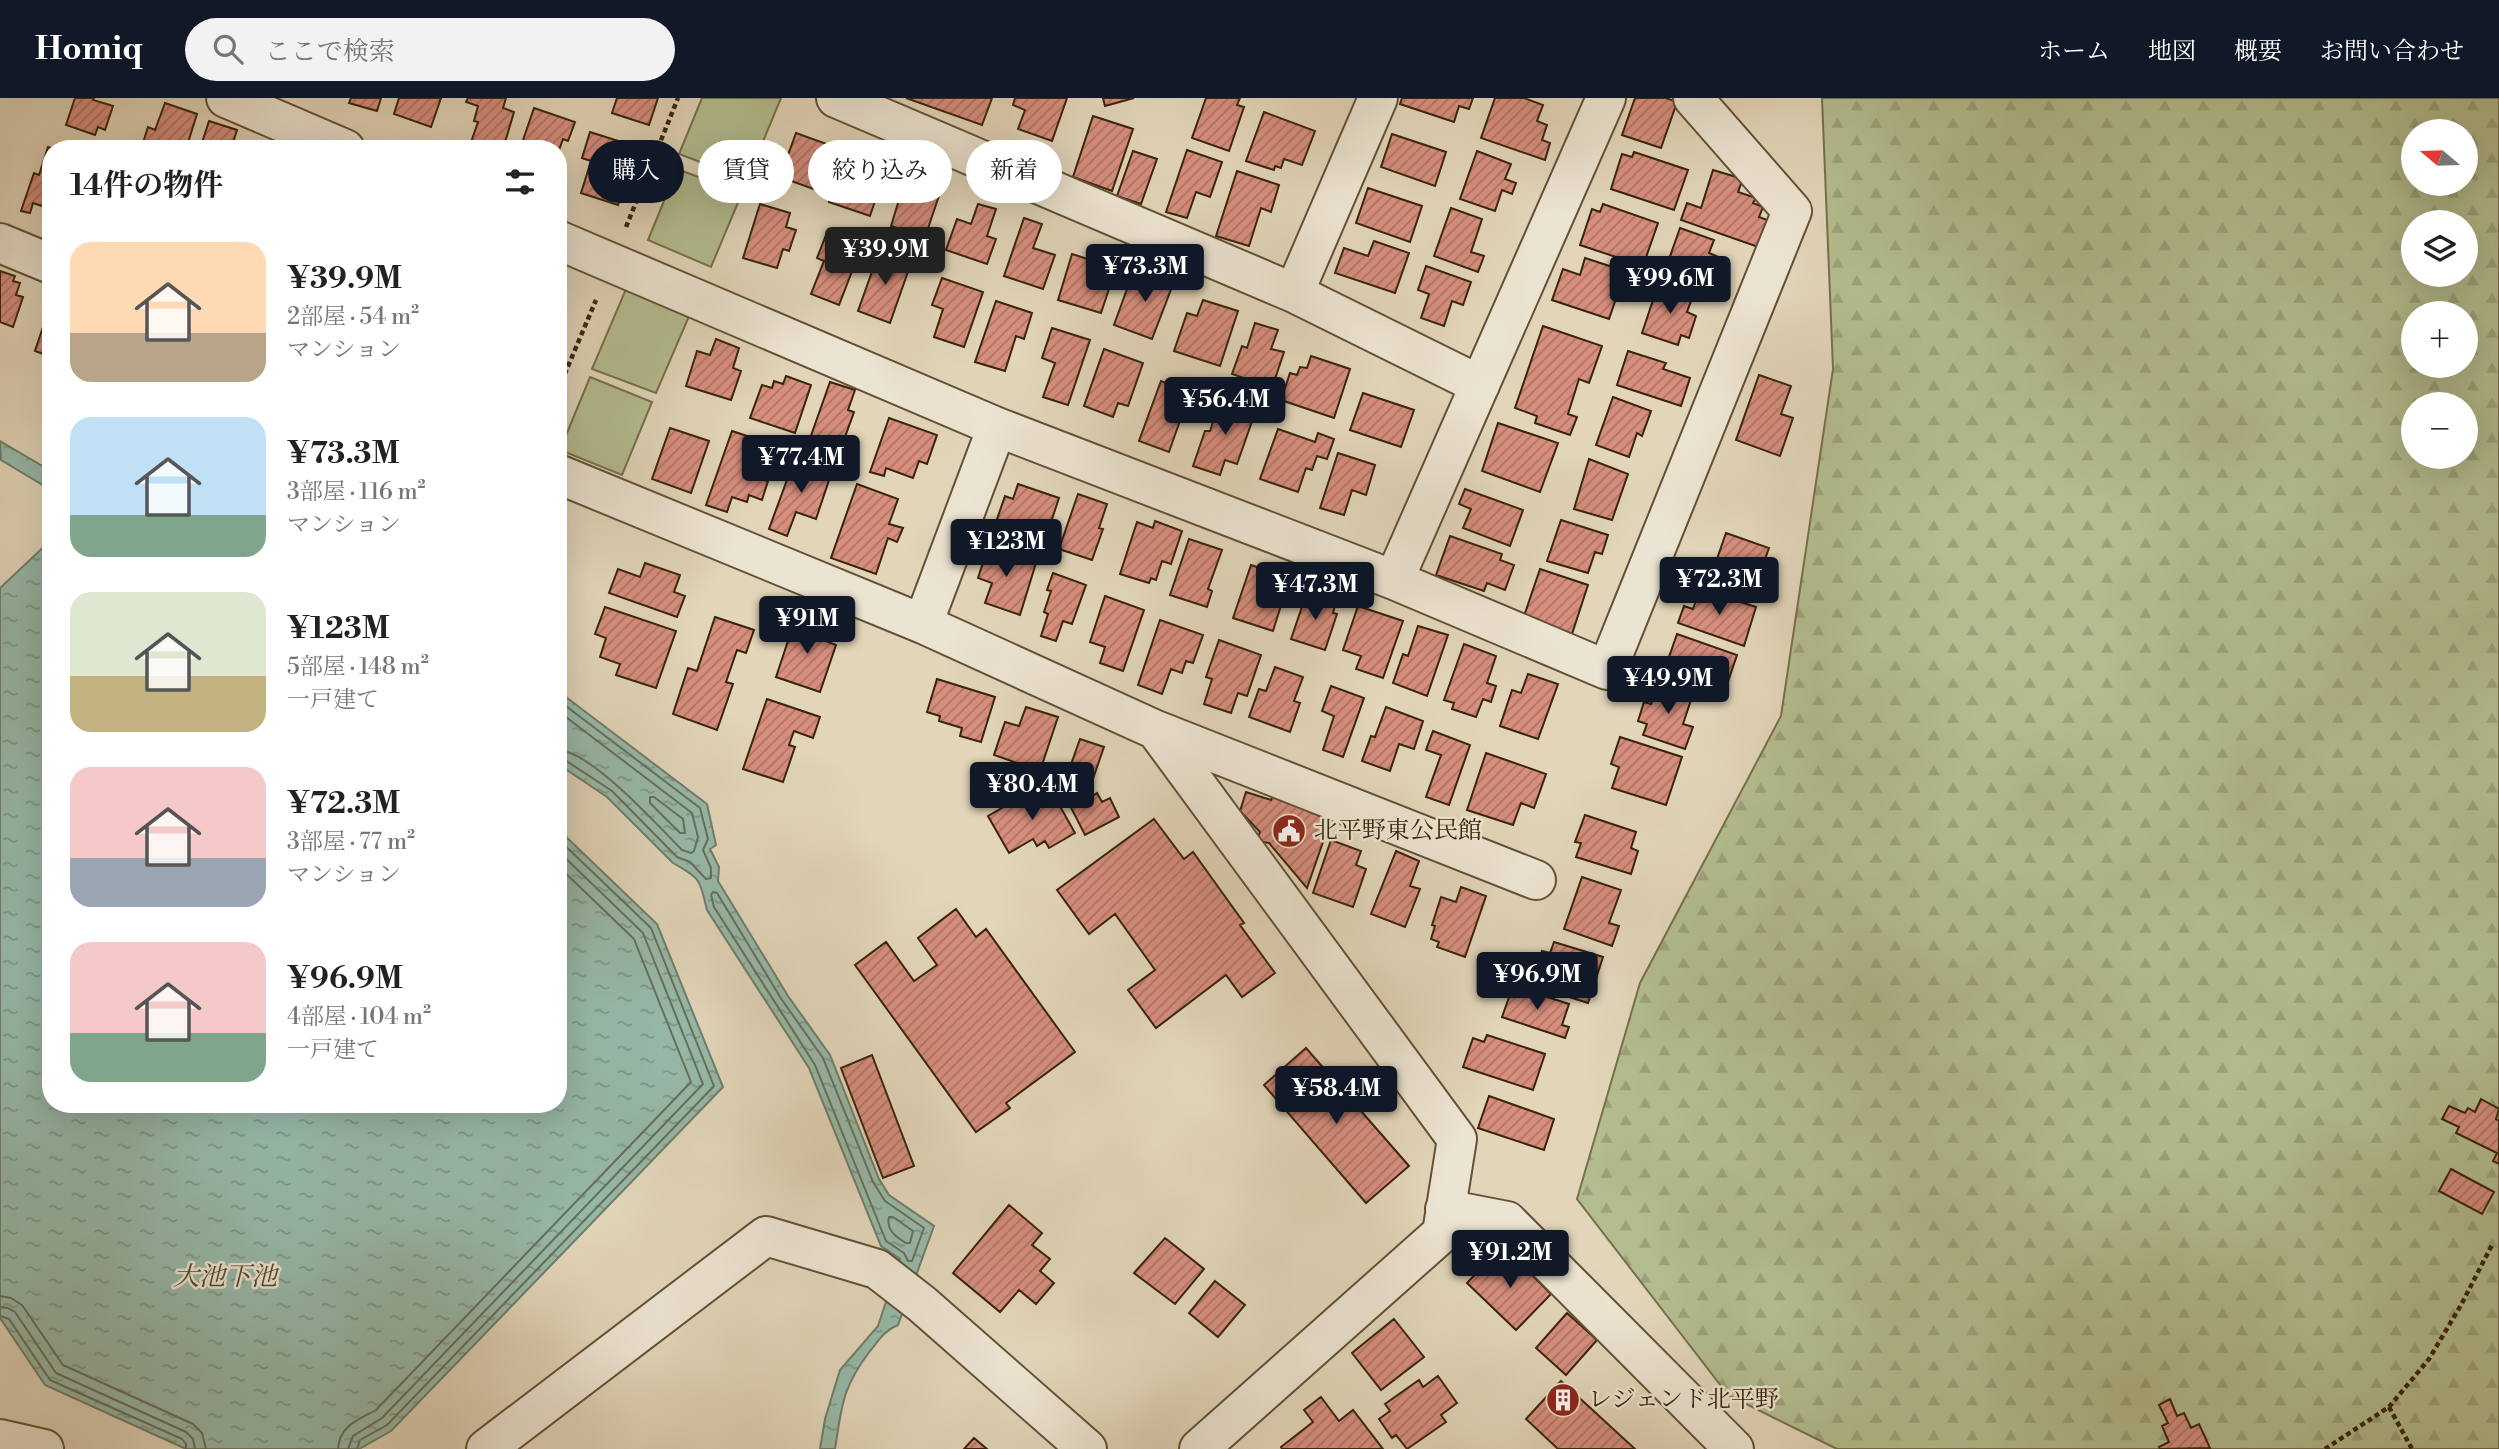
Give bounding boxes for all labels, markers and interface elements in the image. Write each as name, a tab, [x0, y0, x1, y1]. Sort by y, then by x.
search box	[185, 18, 675, 81]
text: Homiq	[35, 29, 143, 70]
icon: search	[209, 30, 247, 68]
text: ここで検索	[265, 36, 395, 68]
text: ホーム	[2038, 37, 2110, 67]
text: 地図	[2148, 37, 2196, 67]
text: 概要	[2234, 37, 2282, 67]
text: お問い合わせ	[2320, 37, 2464, 67]
north arrow	[2401, 119, 2478, 196]
map controls	[2401, 119, 2478, 469]
chip: 購入	[588, 140, 684, 203]
chip: 賃貸	[698, 140, 794, 203]
chip: 絞り込み	[808, 140, 952, 203]
chip: 新着	[966, 140, 1062, 203]
icon: filters	[501, 163, 539, 201]
text: 14件の物件	[70, 167, 223, 205]
button: layers	[2401, 210, 2478, 287]
pin: ¥39.9M	[828, 228, 942, 287]
text: ¥39.9M	[841, 236, 929, 264]
pin: ¥73.3M	[1088, 244, 1202, 304]
text: ¥73.3M	[1102, 253, 1188, 281]
pin: ¥99.6M	[1613, 256, 1727, 316]
text: ¥39.9M	[287, 260, 402, 298]
text: ¥99.6M	[1626, 265, 1714, 293]
icon: home	[126, 270, 210, 354]
button: +	[2401, 301, 2478, 378]
text: 2部屋 · 54 m²	[287, 303, 419, 331]
text: マンション	[287, 336, 401, 364]
pin: ¥56.4M	[1168, 378, 1282, 437]
text: ¥56.4M	[1180, 386, 1270, 414]
button: −	[2401, 392, 2478, 469]
text: ¥73.3M	[287, 435, 399, 473]
pin: ¥77.4M	[744, 436, 858, 495]
text: ¥77.4M	[758, 444, 844, 472]
icon: home	[126, 445, 210, 529]
text: 3部屋 · 116 m²	[287, 478, 426, 506]
text: マンション	[287, 511, 401, 539]
pin: ¥123M	[957, 519, 1055, 579]
text: ¥123M	[967, 528, 1045, 556]
pin: ¥72.3M	[1662, 558, 1776, 617]
pin: ¥47.3M	[1258, 562, 1372, 622]
text: ¥72.3M	[1676, 566, 1762, 594]
text: ¥47.3M	[1272, 571, 1358, 599]
pin: ¥91M	[766, 596, 848, 656]
text: ¥91M	[775, 605, 839, 633]
text: ¥123M	[287, 610, 390, 648]
icon: home	[126, 620, 210, 704]
text: 5部屋 · 148 m²	[287, 653, 429, 681]
pin: ¥49.9M	[1611, 656, 1725, 716]
text: ¥49.9M	[1623, 665, 1713, 693]
text: 一戸建て	[287, 686, 379, 714]
pin: ¥80.4M	[975, 762, 1089, 822]
text: ¥80.4M	[986, 771, 1078, 799]
text: ¥72.3M	[287, 785, 400, 823]
icon: home	[126, 795, 210, 879]
public building icon: 北平野東公民館	[1270, 812, 1308, 850]
place label: 北平野東公民館	[1314, 816, 1482, 846]
text: 3部屋 · 77 m²	[287, 828, 415, 856]
text: マンション	[287, 861, 401, 889]
pin: ¥96.9M	[1480, 953, 1594, 1012]
text: ¥96.9M	[287, 960, 403, 998]
text: ¥96.9M	[1493, 961, 1581, 989]
icon: home	[126, 970, 210, 1054]
text: 4部屋 · 104 m²	[287, 1003, 431, 1031]
text: 一戸建て	[287, 1036, 379, 1064]
pin: ¥58.4M	[1279, 1066, 1393, 1126]
text: ¥58.4M	[1291, 1075, 1381, 1103]
pin: ¥91.2M	[1453, 1230, 1567, 1290]
text: ¥91.2M	[1468, 1239, 1552, 1267]
water label: 大池下池	[173, 1261, 280, 1293]
building icon: レジェンド北平野	[1544, 1381, 1582, 1419]
place label: レジェンド北平野	[1588, 1385, 1779, 1415]

